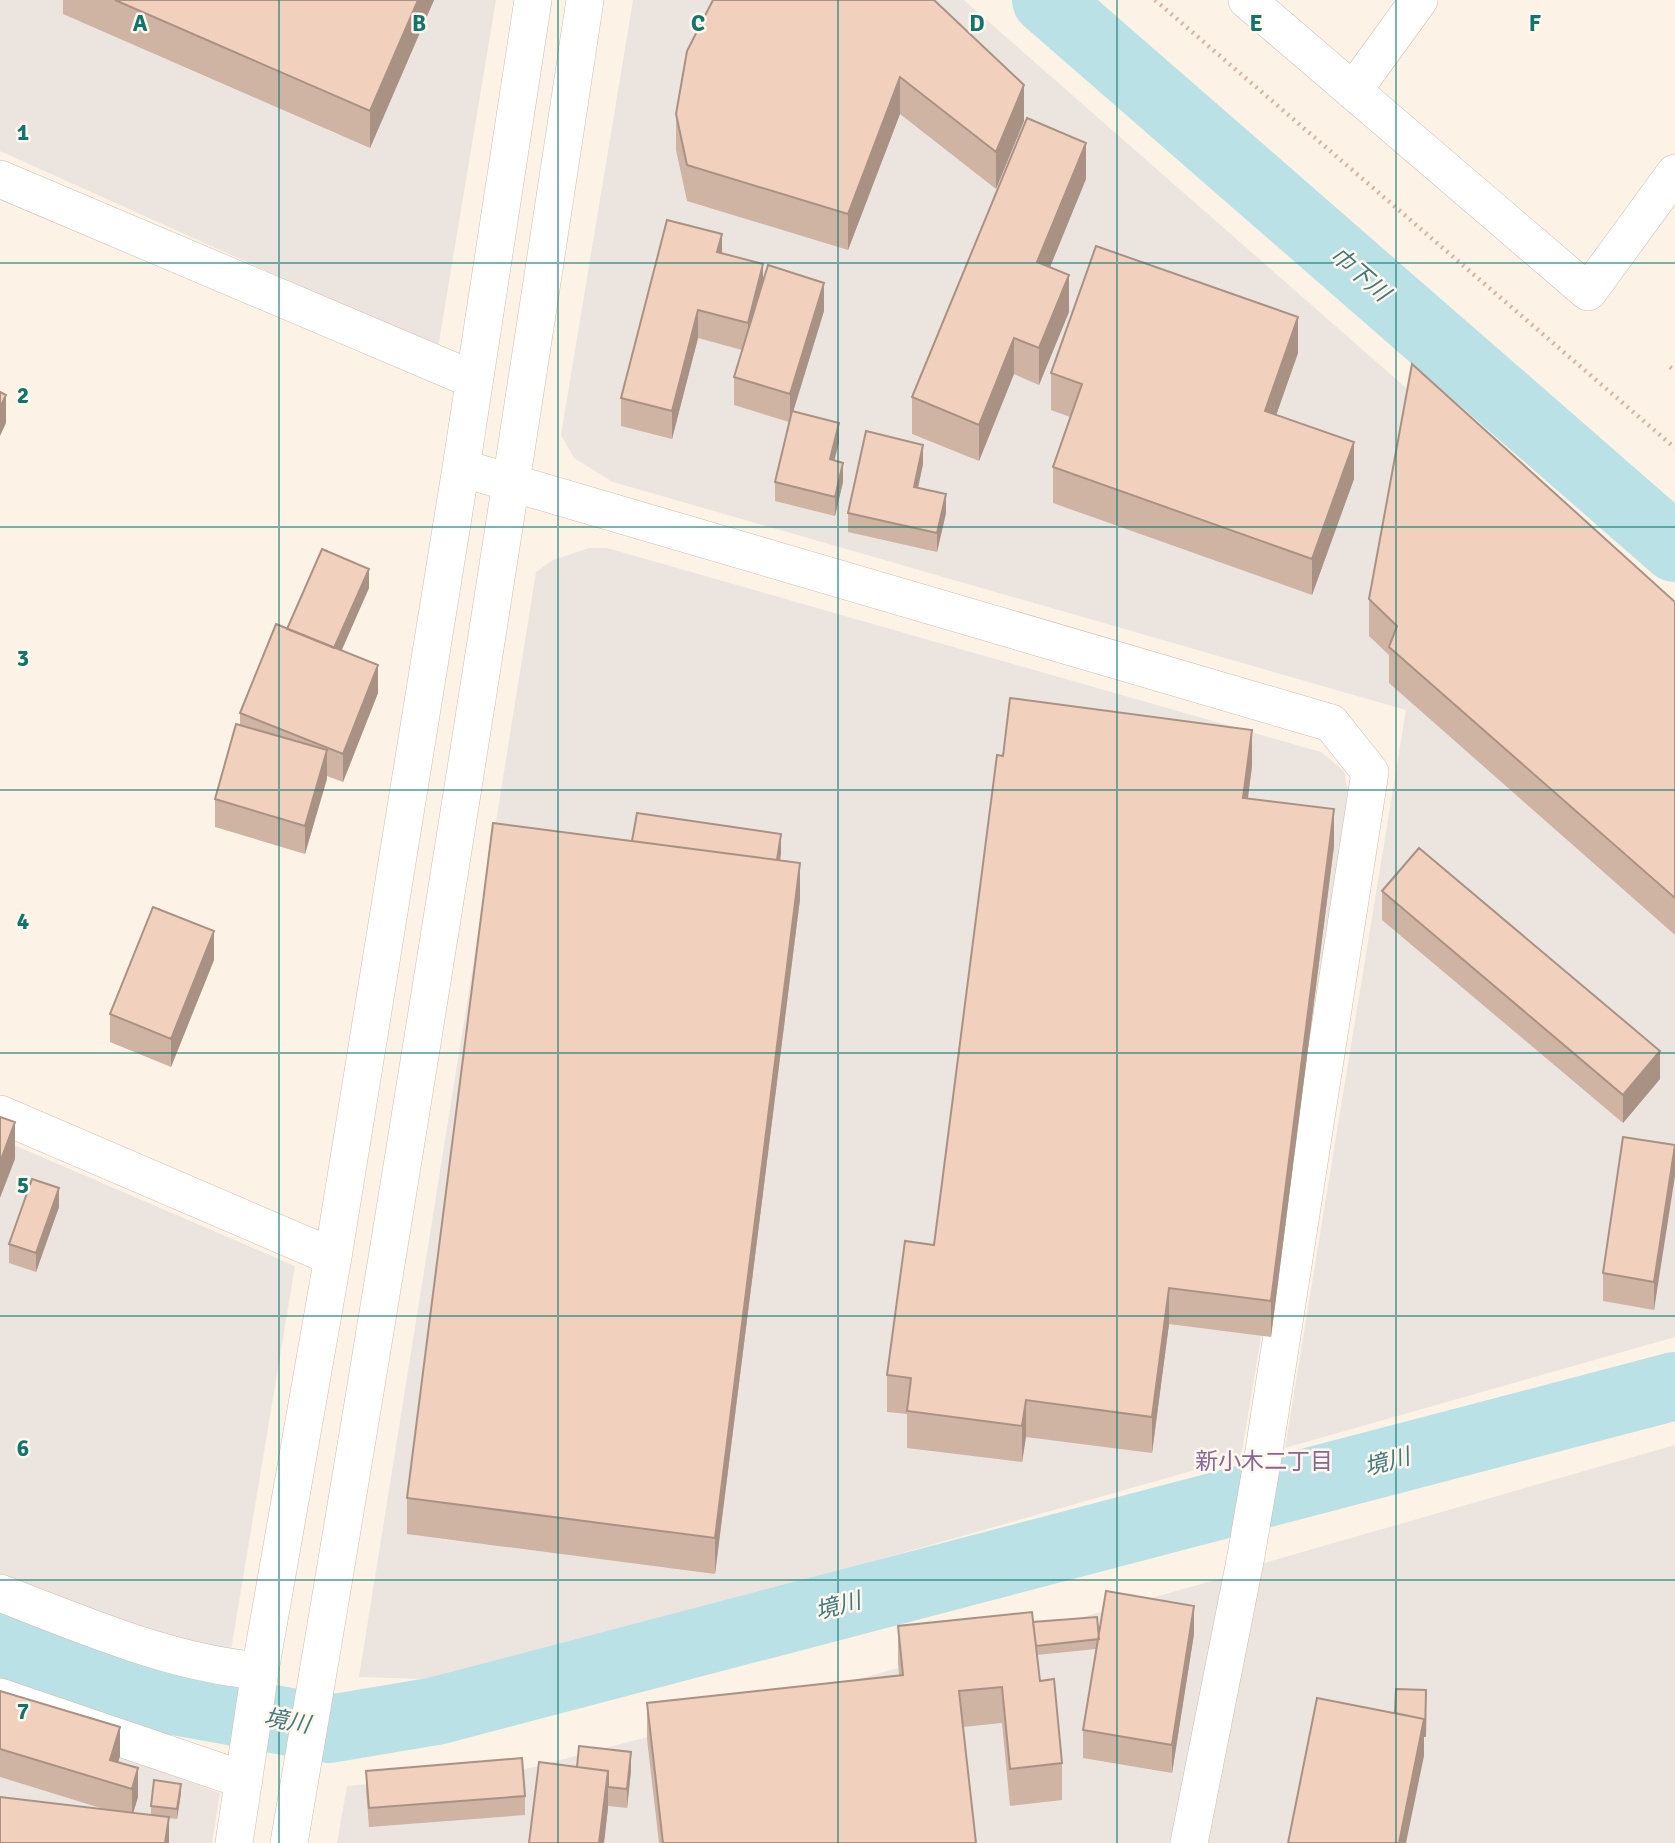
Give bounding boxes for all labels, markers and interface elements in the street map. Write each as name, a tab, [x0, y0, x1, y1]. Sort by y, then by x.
text: A	[133, 9, 148, 38]
text: B	[412, 9, 426, 38]
text: C	[691, 9, 705, 38]
text: D	[969, 9, 985, 38]
text: E	[1249, 9, 1263, 38]
text: F	[1529, 9, 1541, 38]
text: 1	[17, 118, 29, 147]
water label: 巾下川	[1324, 240, 1398, 310]
text: 2	[17, 381, 29, 410]
text: 3	[17, 644, 29, 673]
text: 4	[17, 907, 29, 936]
text: 5	[17, 1171, 29, 1200]
text: 6	[17, 1434, 29, 1463]
water label: 境川	[1361, 1441, 1416, 1482]
district label: 新小木二丁目	[1195, 1447, 1333, 1476]
water label: 境川	[812, 1585, 867, 1626]
text: 7	[17, 1697, 29, 1726]
water label: 境川	[262, 1703, 315, 1740]

